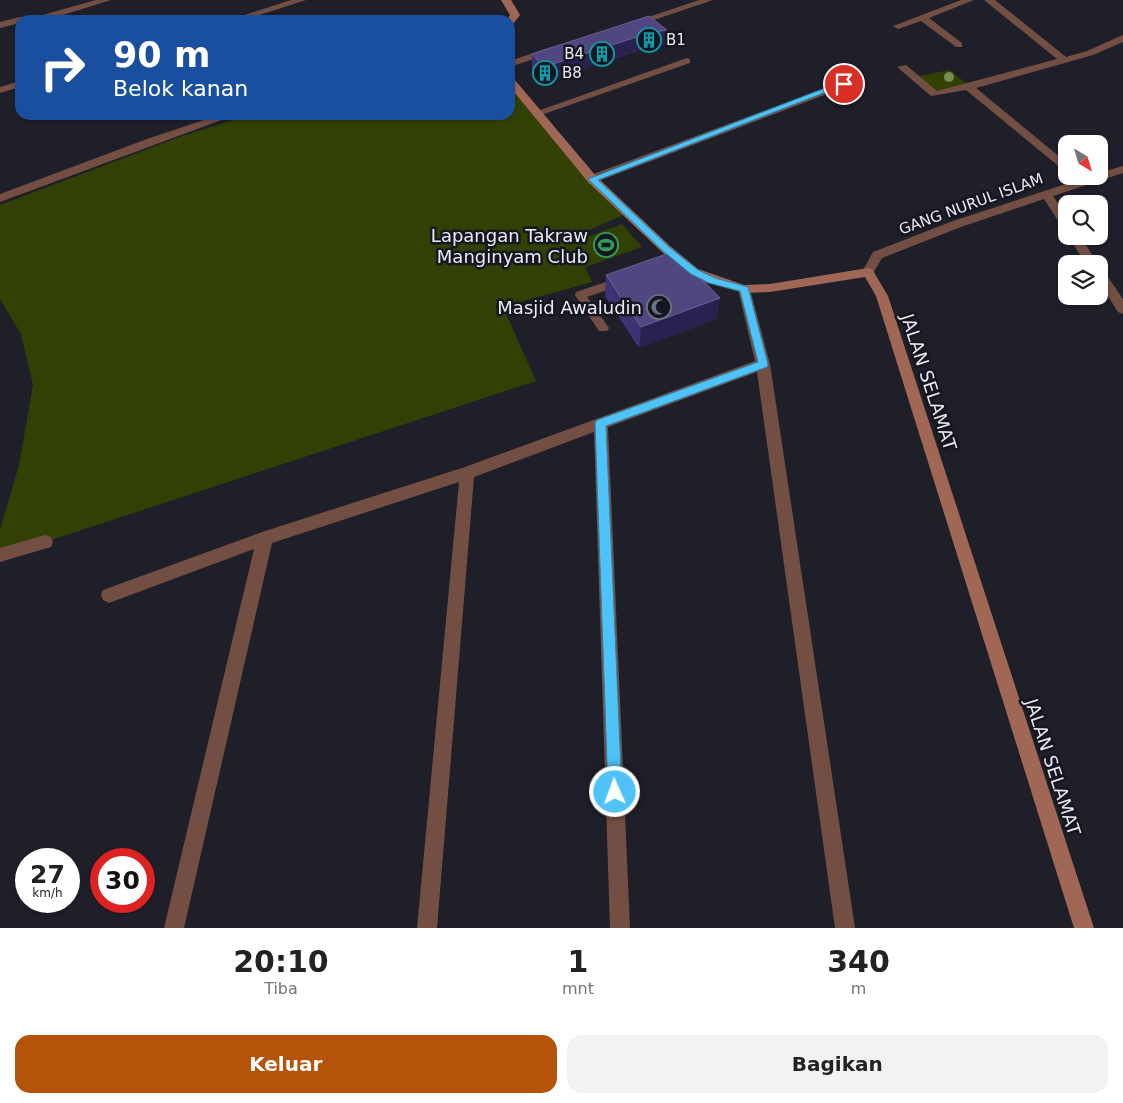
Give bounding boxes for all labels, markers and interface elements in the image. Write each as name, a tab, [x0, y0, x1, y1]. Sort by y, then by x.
building icon: B1	[636, 27, 662, 53]
place label: B1	[666, 31, 686, 49]
icon: right	[30, 35, 95, 100]
text: 90 m	[113, 35, 210, 75]
building icon: B4	[589, 41, 615, 67]
place label: B4	[564, 45, 584, 63]
building icon: B8	[532, 60, 558, 86]
pin	[823, 63, 865, 105]
place label: B8	[562, 64, 582, 82]
icon: arrive	[830, 70, 858, 98]
text: Belok kanan	[113, 76, 248, 101]
north arrow	[1058, 135, 1108, 185]
map controls	[1058, 135, 1108, 305]
street label: GANG NURUL ISLAM	[896, 170, 1046, 238]
button: search	[1058, 195, 1108, 245]
place label: Lapangan Takraw Manginyam Club	[431, 225, 588, 267]
sports icon: Lapangan Takraw Manginyam Club	[593, 232, 619, 258]
button: layers	[1058, 255, 1108, 305]
mosque icon: Masjid Awaludin	[646, 294, 672, 320]
place label: Masjid Awaludin	[497, 297, 642, 318]
street label: JALAN SELAMAT	[897, 310, 961, 454]
street label: JALAN SELAMAT	[1021, 695, 1085, 839]
position arrow	[588, 765, 640, 817]
speed limit sign: 30	[90, 848, 155, 913]
text: 27	[30, 860, 65, 889]
text: km/h	[32, 886, 63, 900]
text: 20:10	[233, 944, 329, 979]
text: 1	[568, 944, 588, 979]
text: 340	[827, 944, 890, 979]
text: Tiba	[264, 979, 298, 998]
text: mnt	[562, 979, 594, 998]
text: m	[851, 979, 866, 998]
button: Keluar	[15, 1035, 557, 1093]
button: Bagikan	[567, 1035, 1108, 1093]

